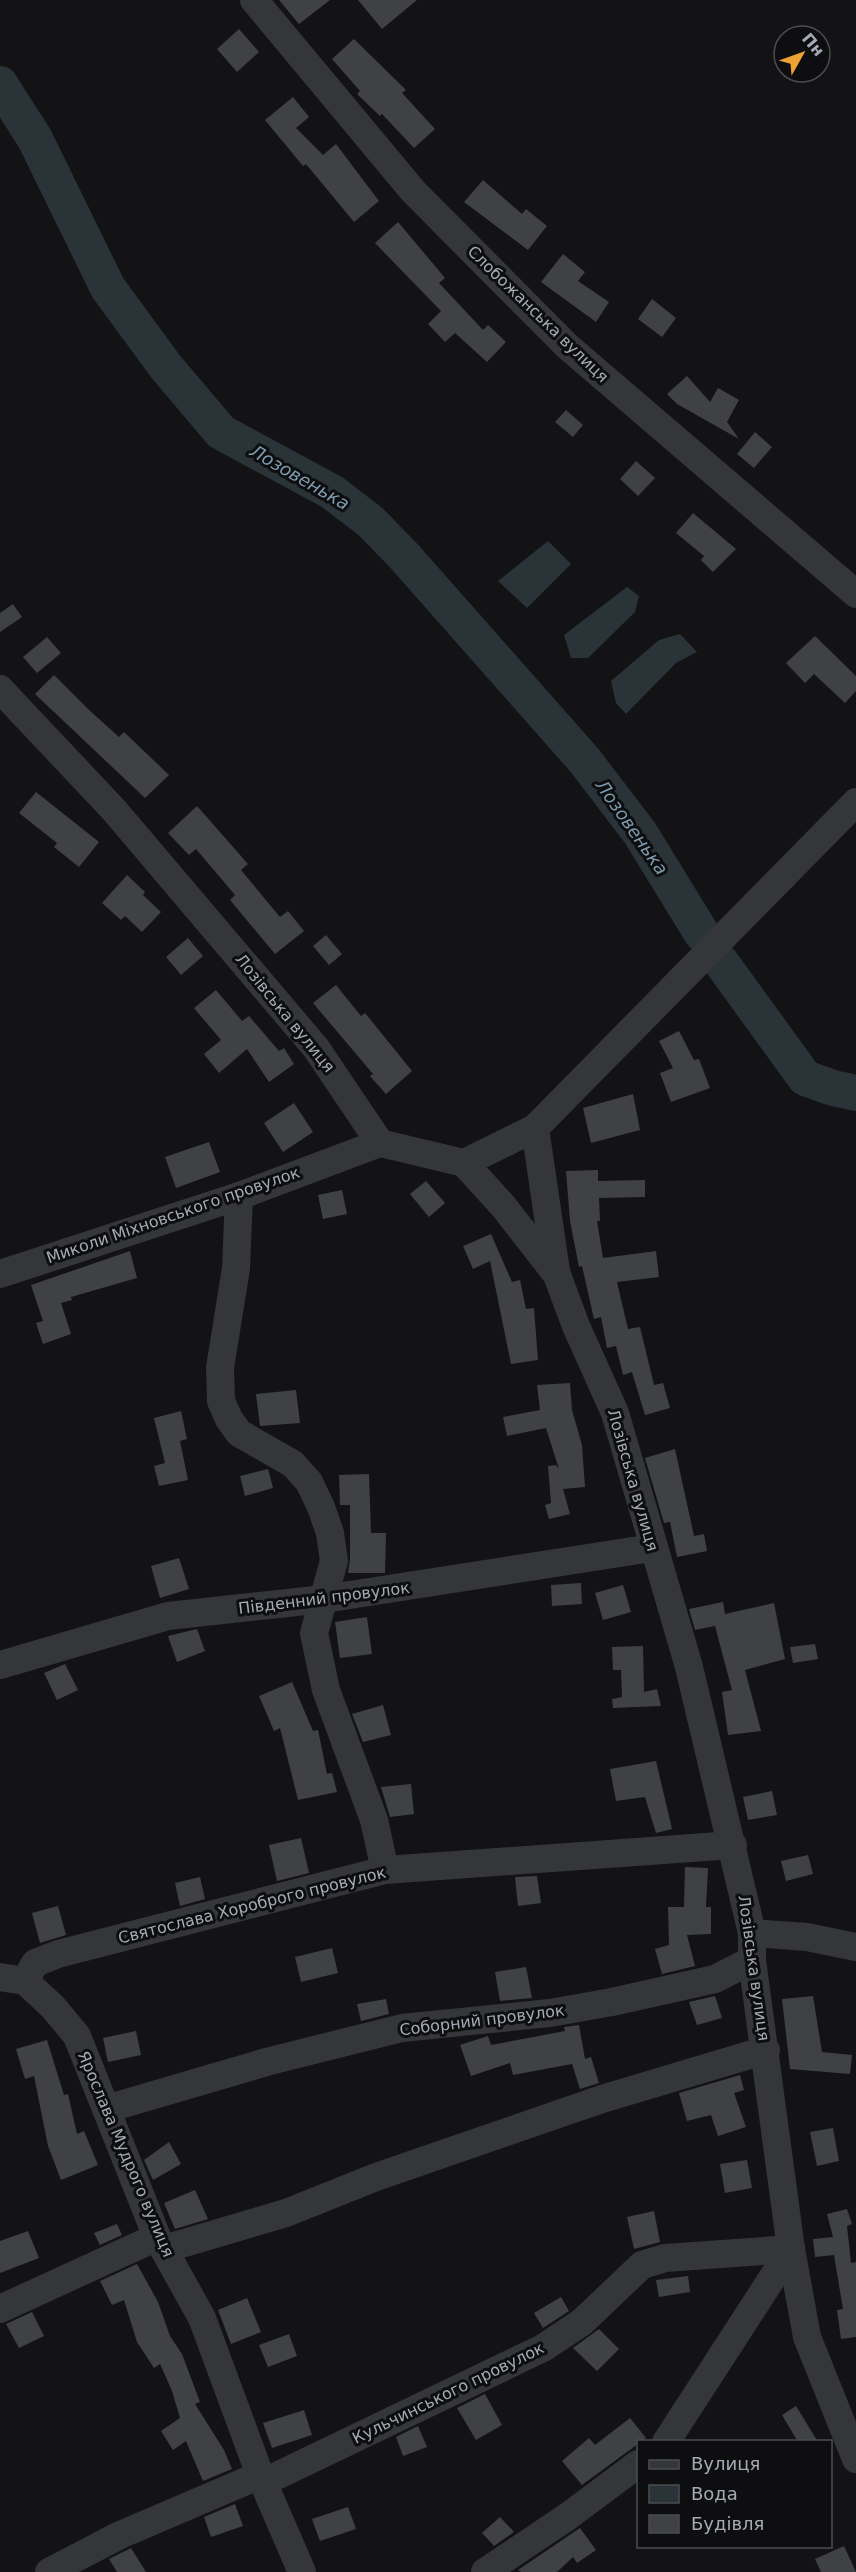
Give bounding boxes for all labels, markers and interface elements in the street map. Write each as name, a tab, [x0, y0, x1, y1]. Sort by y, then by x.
north arrow	[772, 24, 832, 84]
text: Пн	[798, 29, 828, 60]
street label: Слобожанська вулиця	[464, 242, 612, 386]
water label: Лозовенька	[246, 440, 353, 514]
water label: Лозовенька	[591, 775, 672, 879]
street label: Лозівська вулиця	[231, 950, 339, 1076]
street label: Миколи Міхновського провулок	[44, 1162, 302, 1267]
street label: Лозівська вулиця	[604, 1407, 662, 1553]
street label: Південний провулок	[237, 1578, 411, 1618]
street label: Святослава Хороброго провулок	[116, 1862, 388, 1948]
street label: Лозівська вулиця	[734, 1894, 774, 2042]
street label: Соборний провулок	[398, 2000, 566, 2040]
street label: Ярослава Мудрого вулиця	[74, 2048, 178, 2260]
street label: Кульчинського провулок	[349, 2338, 547, 2448]
legend	[637, 2440, 832, 2548]
text: Вулиця	[691, 2453, 760, 2474]
text: Вода	[691, 2483, 738, 2504]
text: Будівля	[691, 2513, 764, 2534]

